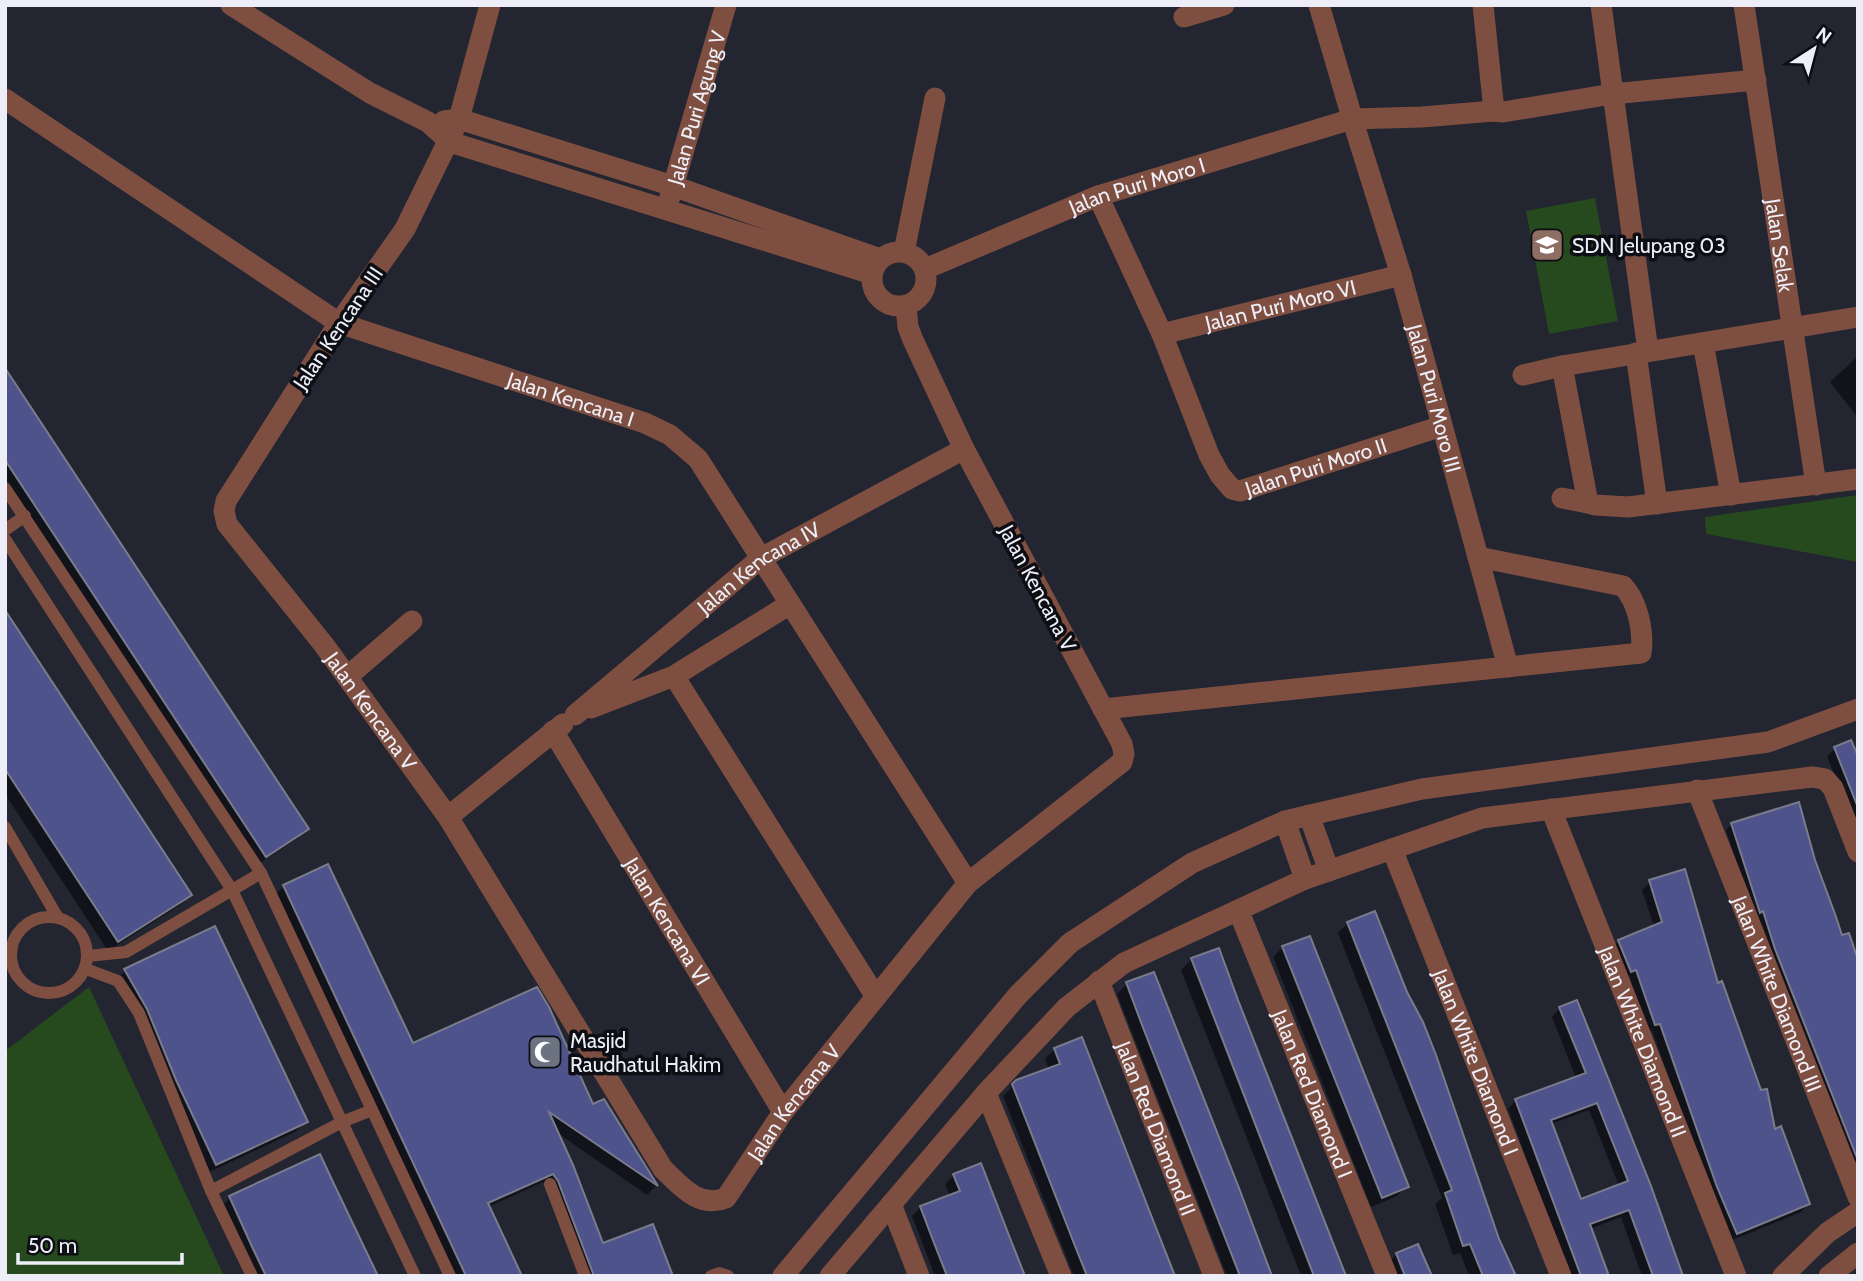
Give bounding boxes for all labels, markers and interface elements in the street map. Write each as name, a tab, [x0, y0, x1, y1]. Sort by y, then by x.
north arrow	[1779, 14, 1849, 84]
text: N	[1812, 22, 1836, 49]
street label: Jalan Puri Agung V	[661, 27, 730, 189]
street label: Jalan Puri Moro I	[1064, 152, 1208, 220]
street label: Jalan Selak	[1761, 196, 1799, 294]
school or university icon: SDN Jelupang 03	[1528, 226, 1566, 264]
place label: SDN Jelupang 03	[1572, 233, 1726, 258]
street label: Jalan Kencana III	[287, 262, 388, 395]
street label: Jalan Puri Moro VI	[1201, 274, 1359, 336]
street label: Jalan Puri Moro III	[1402, 320, 1467, 475]
street label: Jalan Kencana I	[503, 366, 637, 431]
street label: Jalan Puri Moro II	[1241, 432, 1390, 501]
street label: Jalan Kencana IV	[691, 516, 824, 620]
street label: Jalan Kencana V	[994, 520, 1082, 656]
street label: Jalan Kencana V	[320, 646, 422, 775]
street label: Jalan Kencana VI	[619, 852, 716, 990]
street label: Jalan White Diamond III	[1727, 891, 1828, 1095]
street label: Jalan White Diamond II	[1594, 941, 1692, 1141]
street label: Jalan White Diamond I	[1428, 964, 1524, 1159]
street label: Jalan Red Diamond I	[1267, 1005, 1358, 1181]
place label: Masjid Raudhatul Hakim	[570, 1028, 721, 1077]
mosque icon: Masjid Raudhatul Hakim	[526, 1033, 564, 1071]
street label: Jalan Red Diamond II	[1111, 1037, 1202, 1219]
street label: Jalan Kencana V	[741, 1039, 846, 1166]
scale bar	[18, 1222, 182, 1266]
text: 50 m	[28, 1233, 77, 1258]

